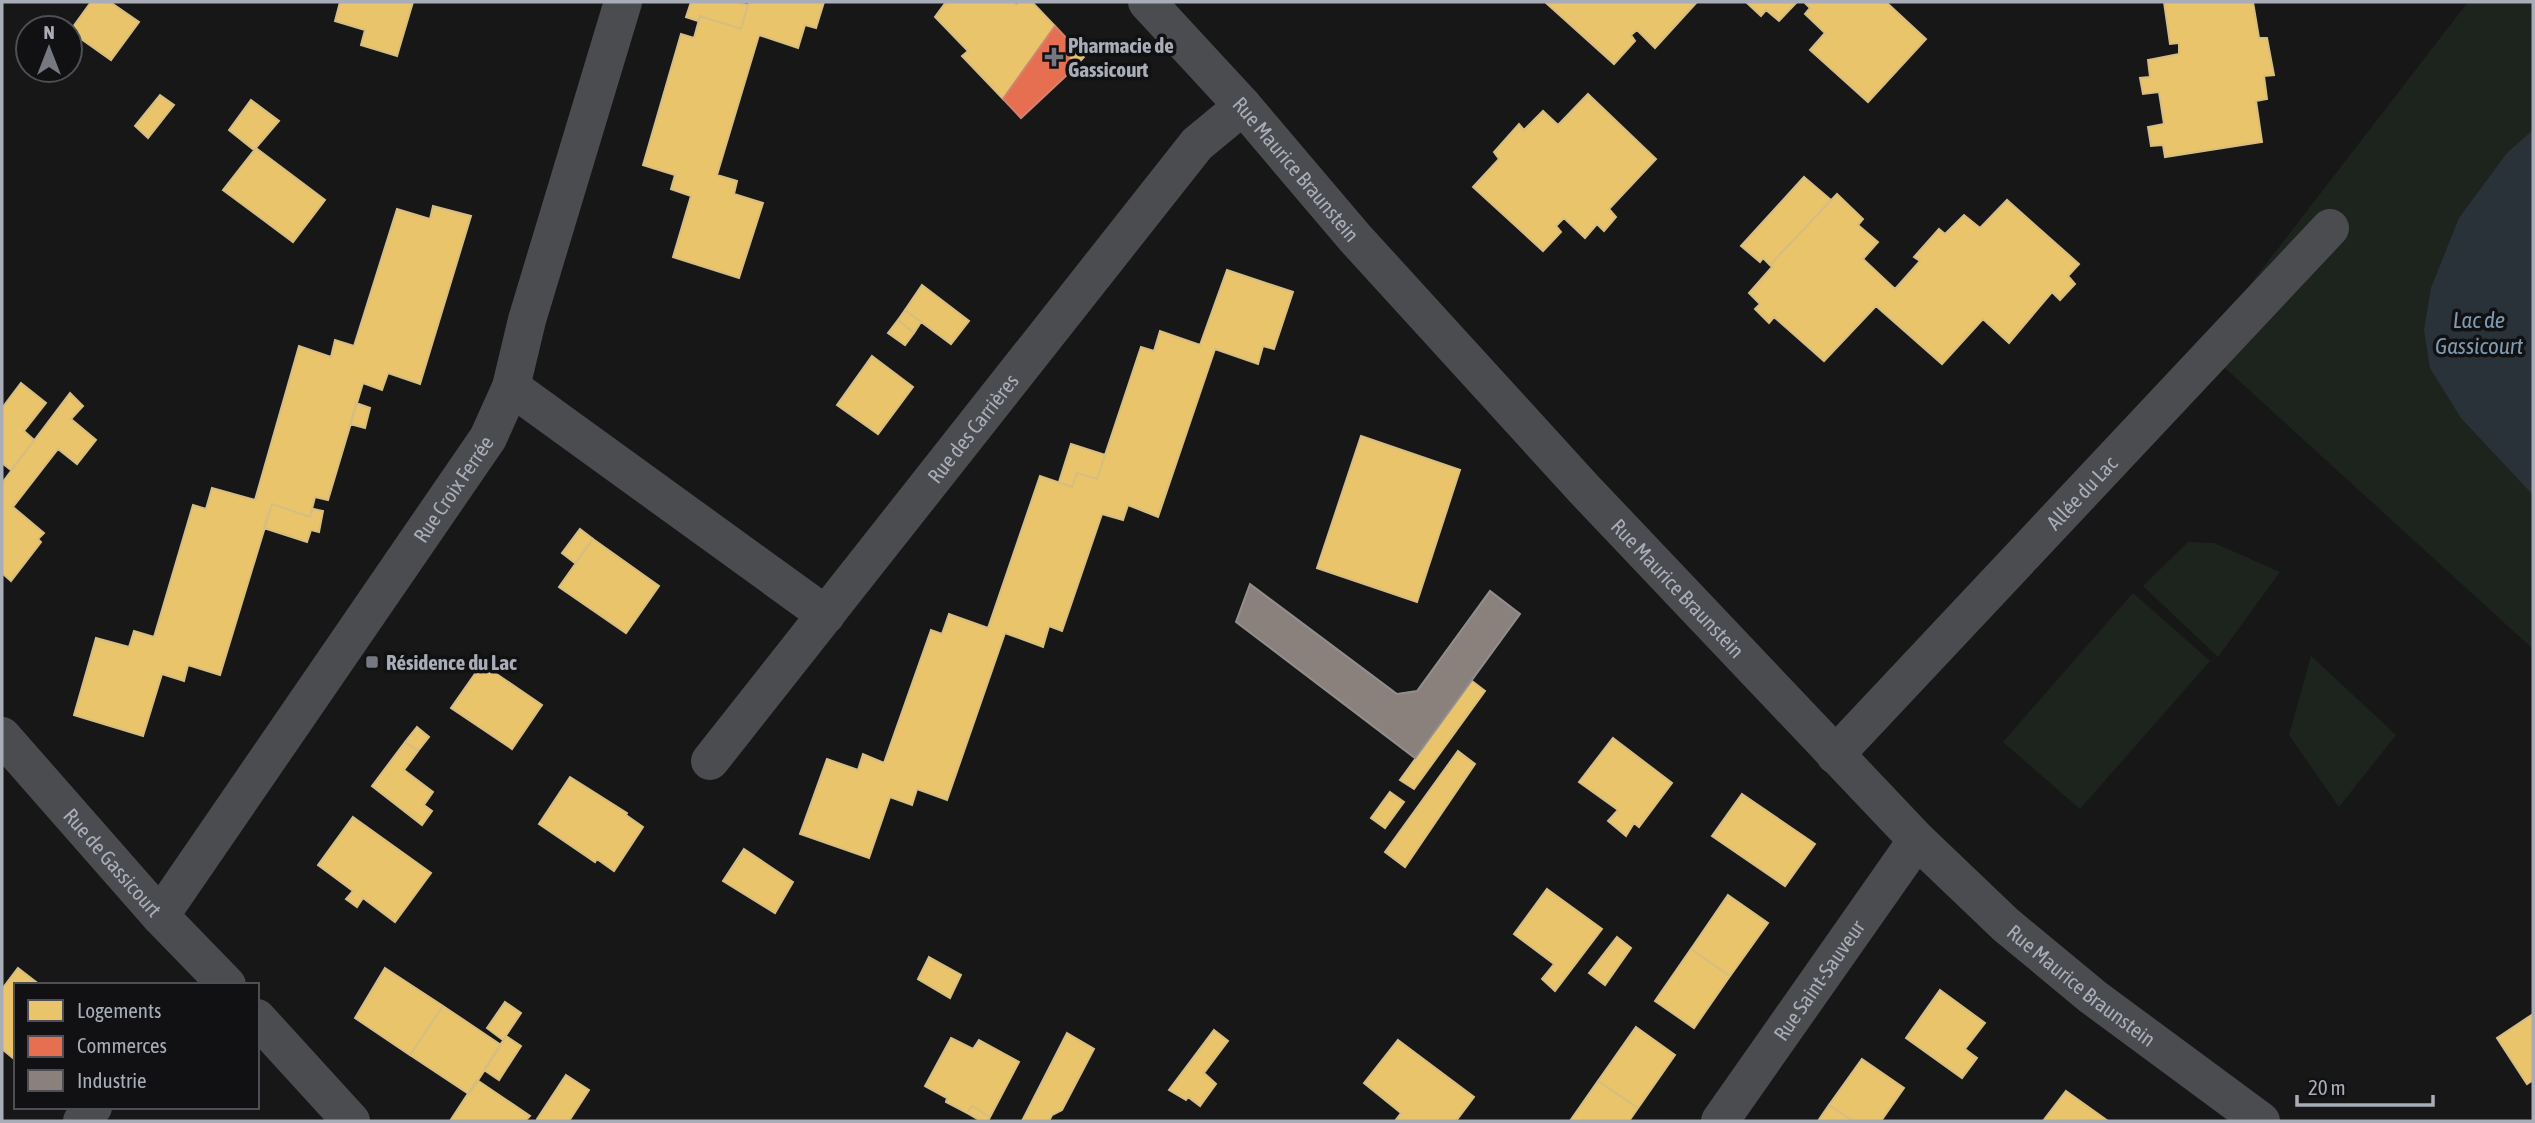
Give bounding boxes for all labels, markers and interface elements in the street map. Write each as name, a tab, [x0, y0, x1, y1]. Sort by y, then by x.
north arrow	[14, 14, 84, 84]
text: N	[43, 21, 55, 43]
place label: Pharmacie de Gassicourt	[1068, 33, 1174, 81]
marker: Pharmacie de Gassicourt	[1046, 49, 1062, 65]
street label: Rue Maurice Braunstein	[1228, 92, 1364, 246]
water label: Lac de Gassicourt	[2435, 307, 2523, 359]
street label: Rue des Carrières	[922, 369, 1023, 487]
street label: Rue Croix Ferrée	[408, 431, 498, 547]
street label: Allée du Lac	[2041, 451, 2122, 534]
street label: Rue Maurice Braunstein	[1607, 514, 1749, 662]
place label: Résidence du Lac	[386, 650, 517, 674]
marker: Résidence du Lac	[364, 654, 380, 670]
street label: Rue de Gassicourt	[59, 803, 167, 921]
street label: Rue Saint-Sauveur	[1768, 915, 1870, 1045]
street label: Rue Maurice Braunstein	[2003, 919, 2160, 1051]
legend	[14, 983, 259, 1109]
text: Logements	[77, 998, 161, 1022]
text: Commerces	[77, 1033, 167, 1057]
scale bar	[2297, 1064, 2434, 1108]
text: Industrie	[77, 1068, 147, 1092]
text: 20 m	[2308, 1075, 2346, 1099]

